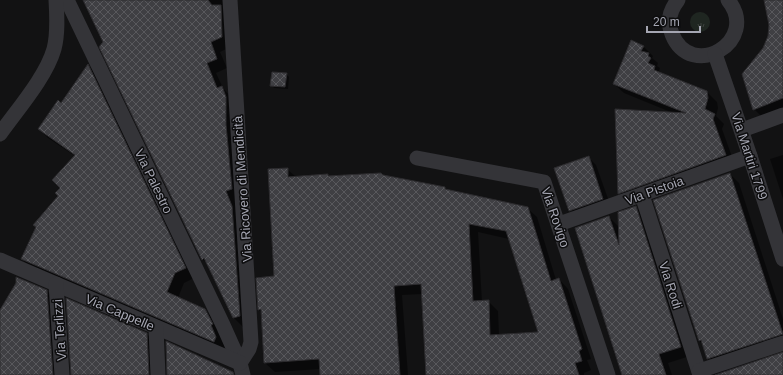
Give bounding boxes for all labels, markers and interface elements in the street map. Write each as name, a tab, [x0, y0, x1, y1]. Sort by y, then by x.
scale bar	[647, 8, 700, 34]
text: 20 m	[653, 15, 680, 29]
street label: Via Martiri 1799	[728, 111, 771, 202]
street label: Via Ricovero di Mendicità	[230, 115, 255, 263]
street label: Via Palestro	[131, 147, 176, 216]
street label: Via Pistoia	[623, 173, 686, 208]
street label: Via Rovigo	[538, 185, 573, 249]
street label: Via Rodi	[656, 260, 685, 311]
street label: Via Cappelle	[83, 291, 157, 334]
street label: Via Terlizzi	[50, 299, 69, 361]

